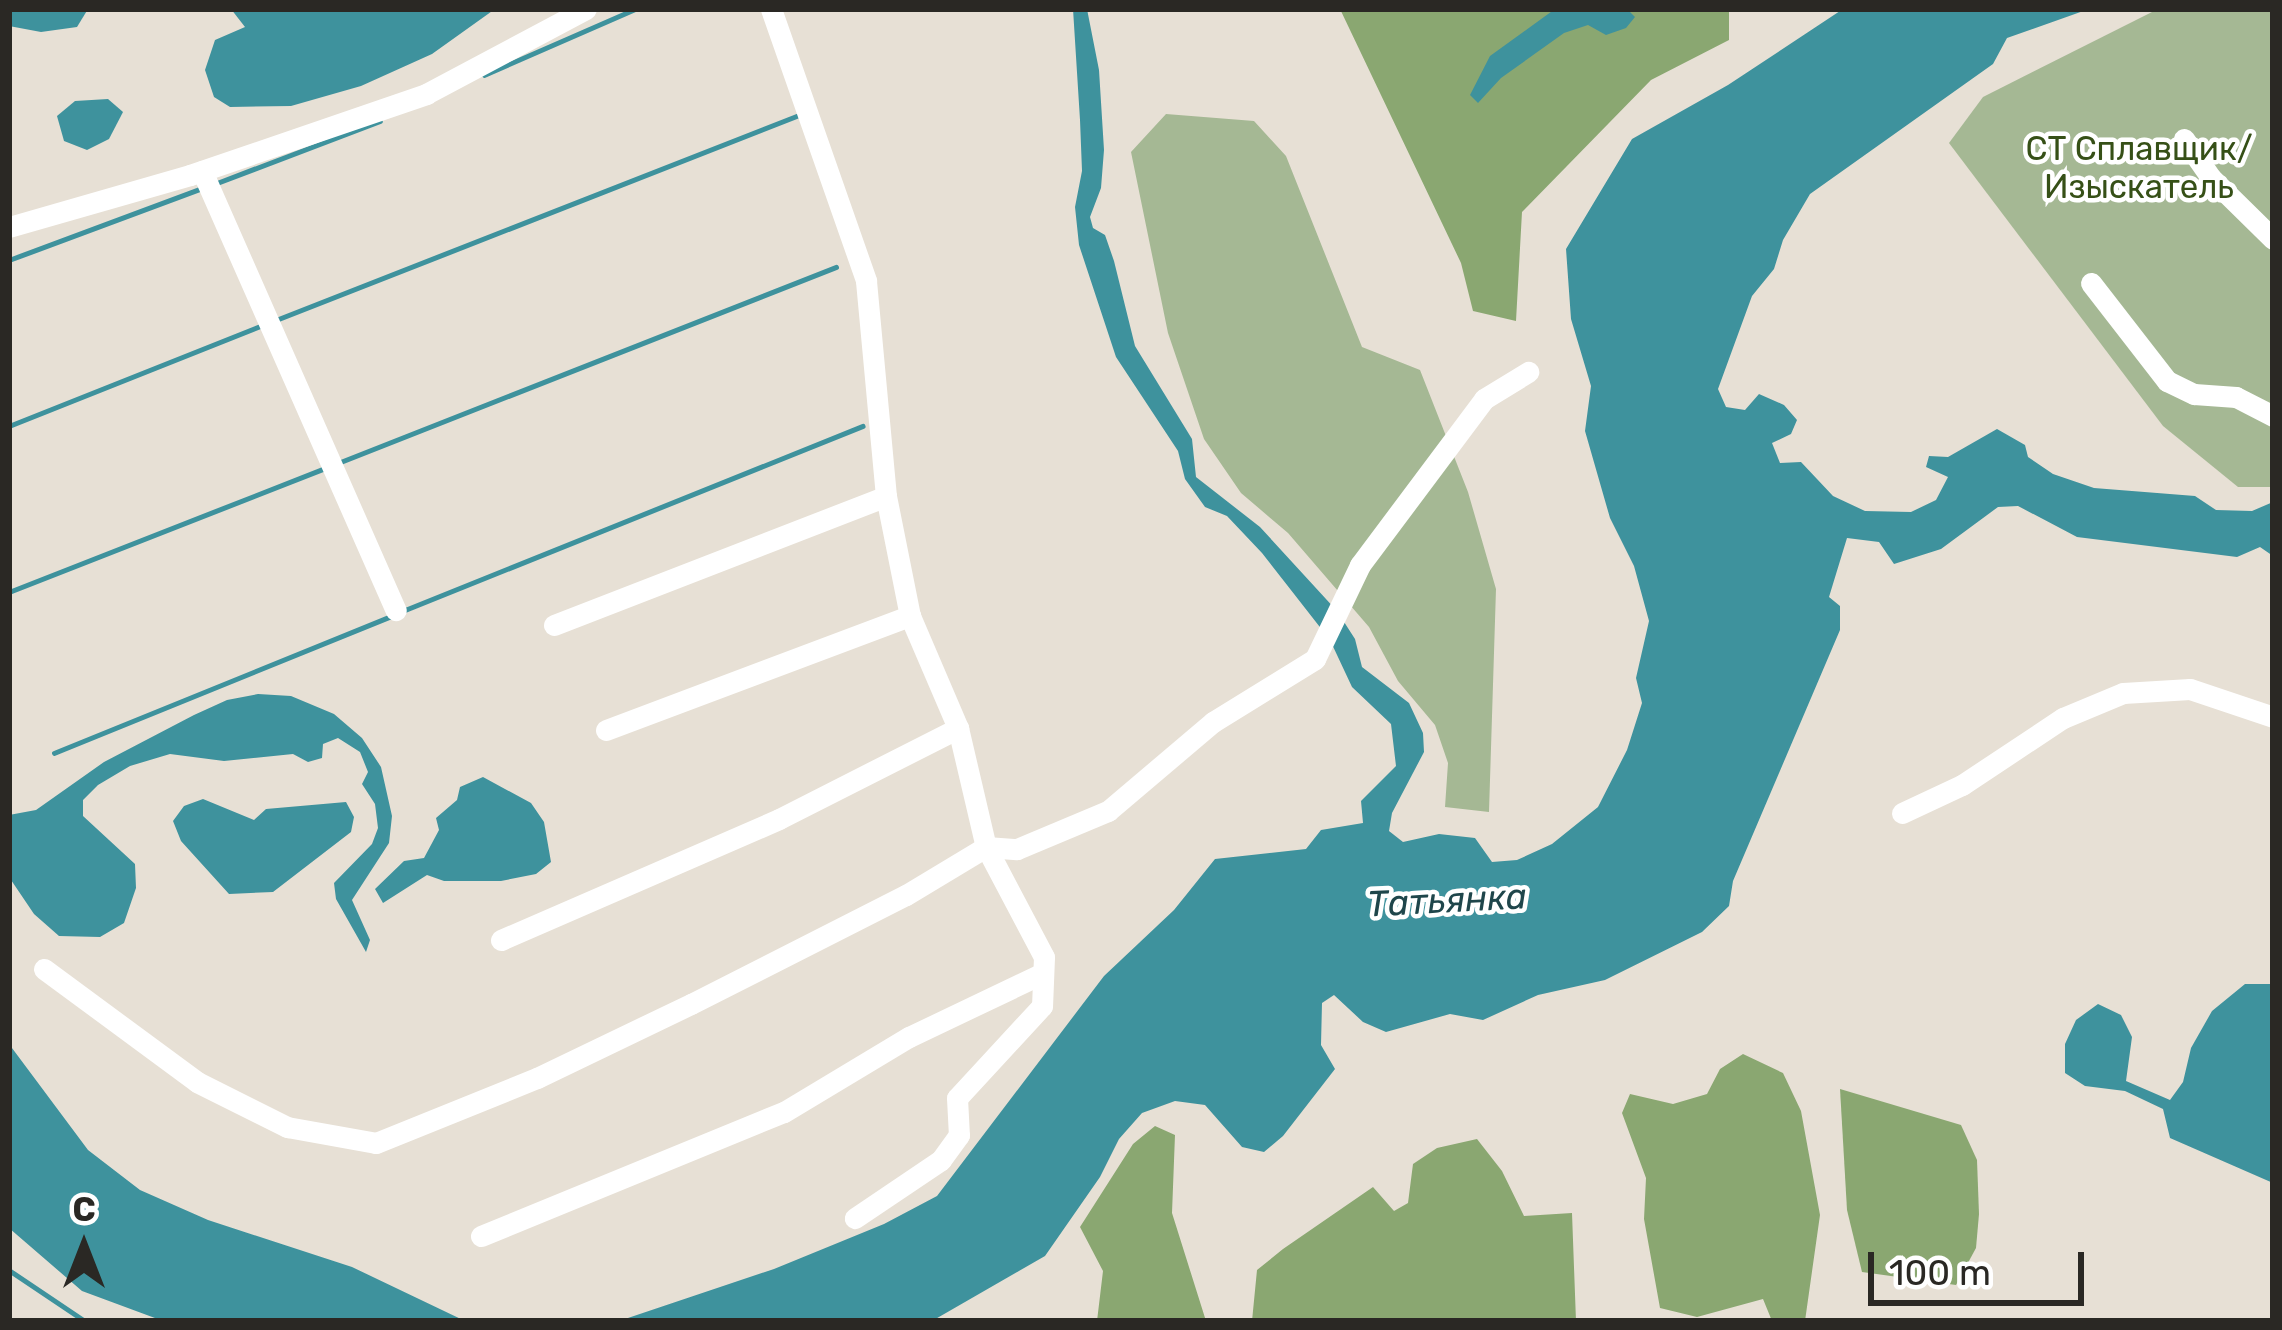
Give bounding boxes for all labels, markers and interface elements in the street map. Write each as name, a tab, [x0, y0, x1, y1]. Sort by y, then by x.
park label: СТ Сплавщик/ Изыскатель	[2025, 129, 2253, 207]
water label: Татьянка	[1366, 874, 1528, 926]
north arrow	[24, 1186, 144, 1306]
text: С	[72, 1190, 96, 1229]
scale bar	[1874, 1228, 2090, 1302]
text: 100 m	[1889, 1251, 1991, 1294]

